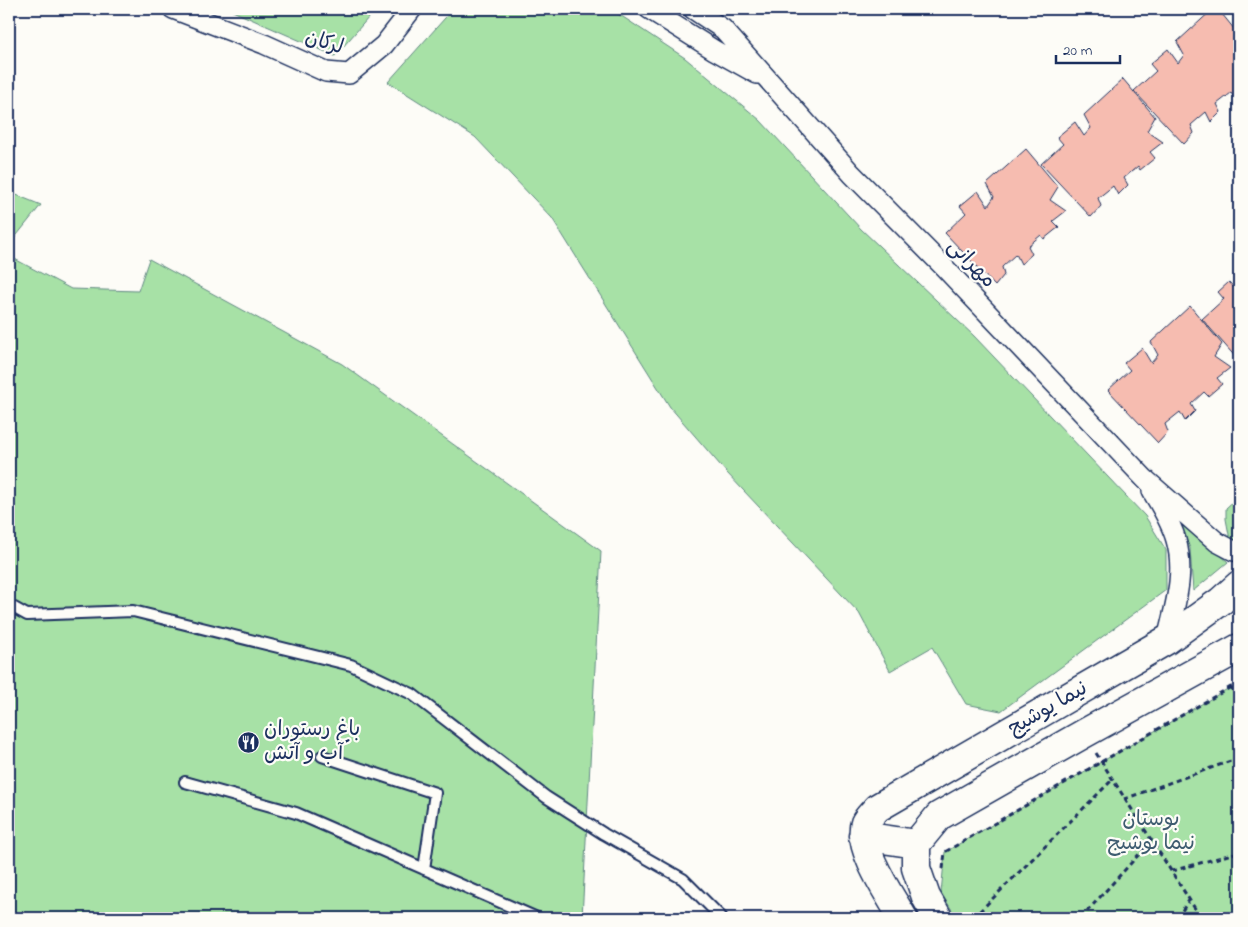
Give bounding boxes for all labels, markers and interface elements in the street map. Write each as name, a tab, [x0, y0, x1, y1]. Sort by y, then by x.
street label: لرکان	[301, 23, 347, 63]
scale bar	[1056, 32, 1119, 64]
text: 20 m	[1063, 40, 1093, 62]
street label: مهرانی	[940, 232, 1002, 296]
street label: نیما یوشیج	[1003, 674, 1093, 744]
place label: باغ رستوران آب و آتش	[264, 715, 360, 769]
restaurant icon: باغ رستوران آب و آتش	[236, 730, 260, 754]
park label: بوستان نیما یوشیج	[1107, 805, 1195, 859]

